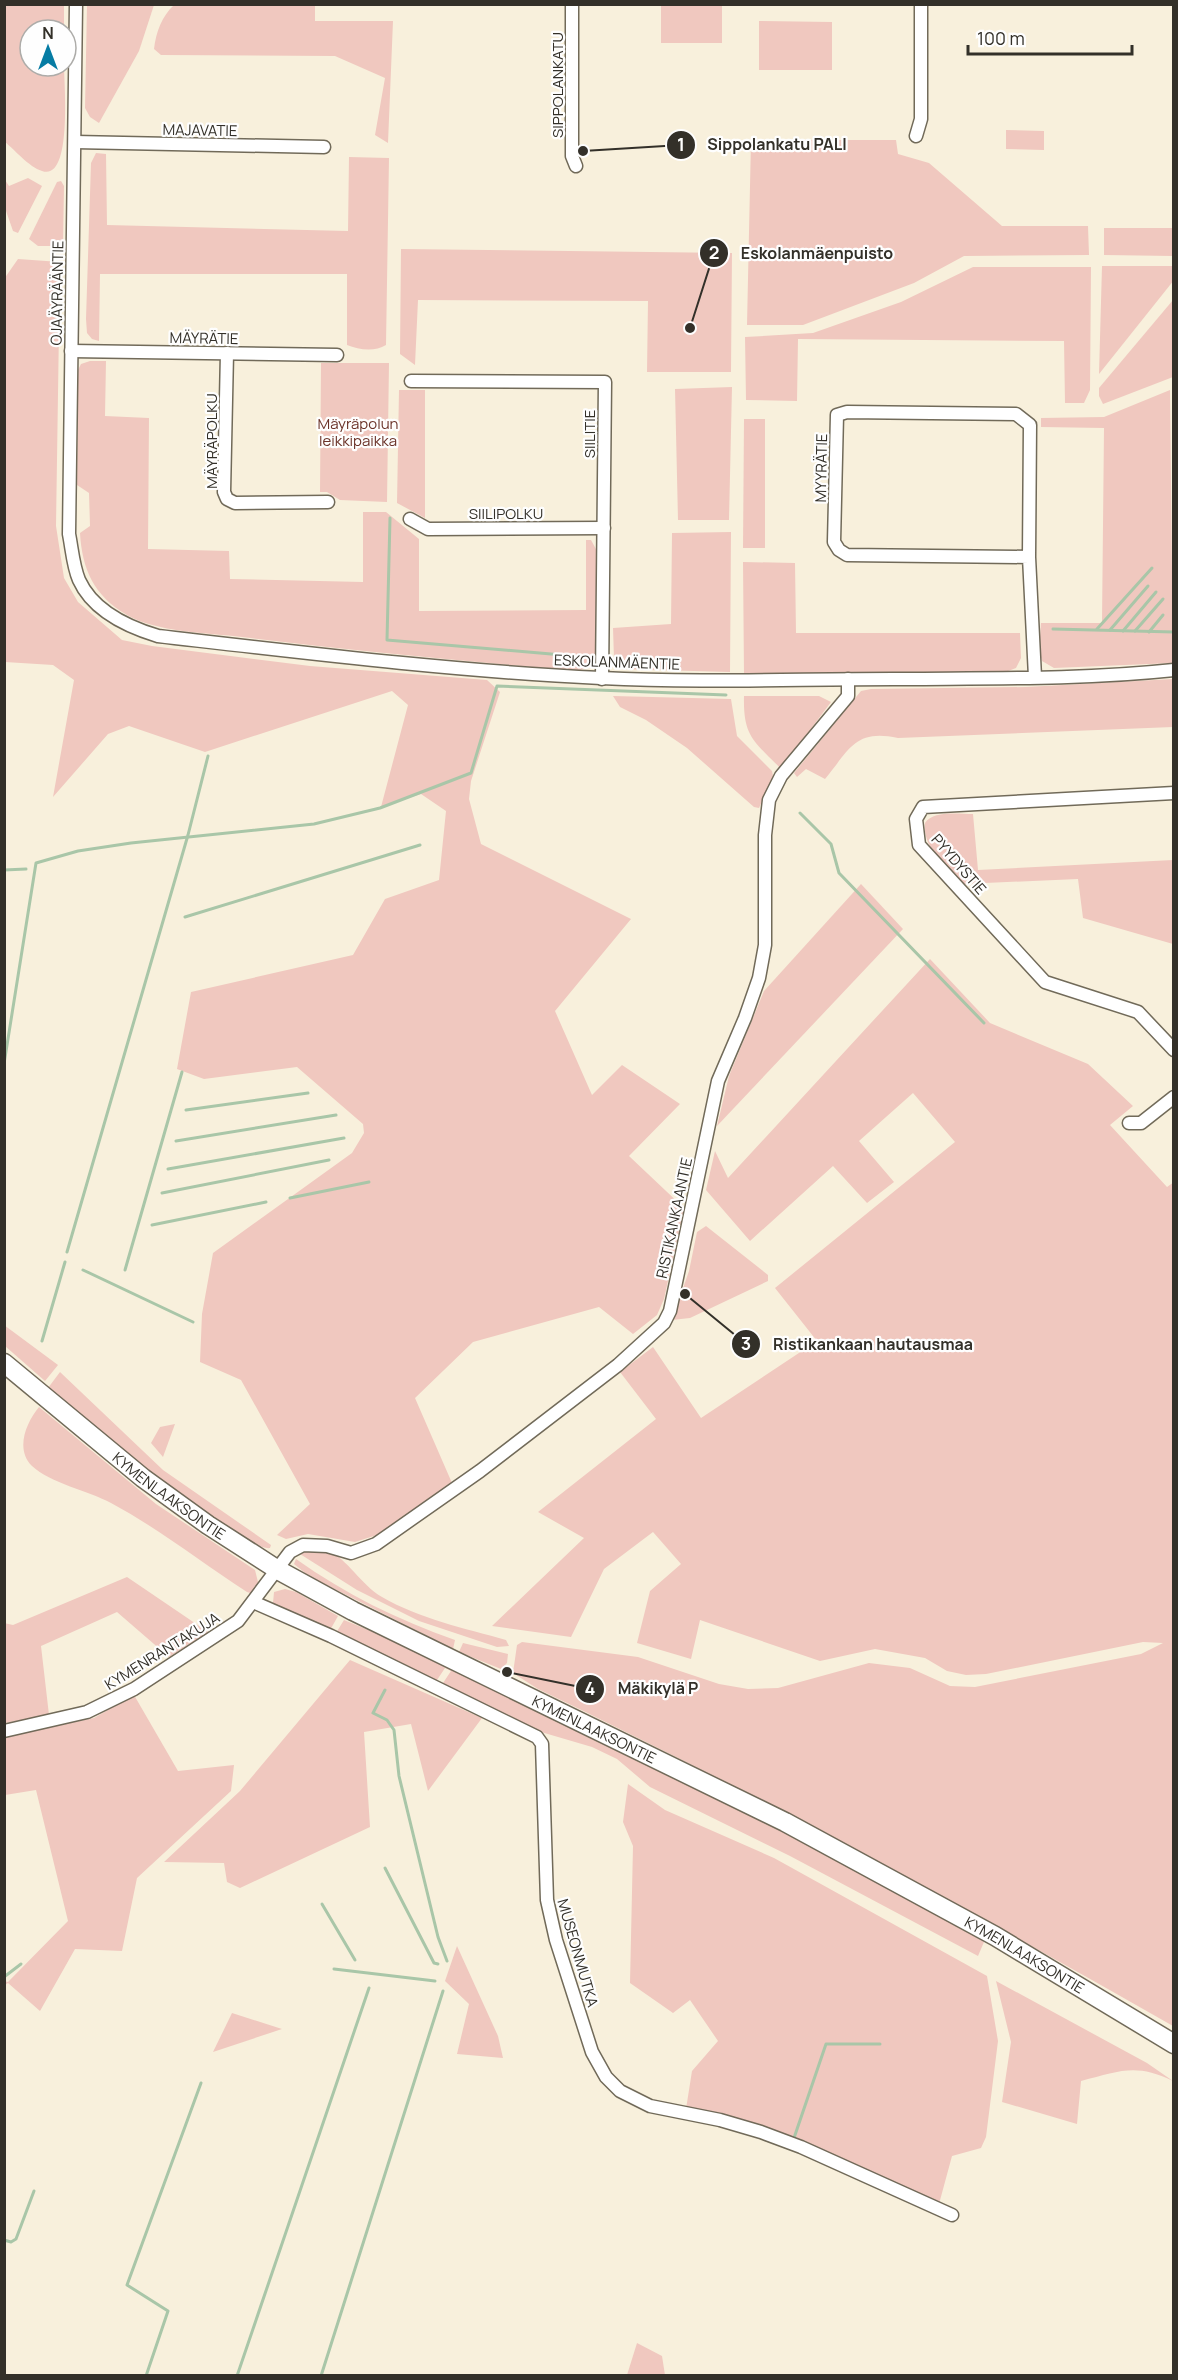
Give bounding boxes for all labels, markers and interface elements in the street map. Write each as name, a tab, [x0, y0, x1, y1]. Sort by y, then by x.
north arrow	[18, 18, 78, 78]
scale bar	[968, 18, 1132, 56]
text: N	[42, 22, 54, 44]
text: 100 m	[977, 26, 1025, 50]
street label: SIPPOLANKATU	[547, 32, 568, 138]
street label: MAJAVATIE	[162, 119, 238, 141]
callout: Sippolankatu PALI	[666, 128, 859, 162]
text: 1	[677, 132, 685, 156]
text: Sippolankatu PALI	[707, 133, 847, 155]
callout: Eskolanmäenpuisto	[699, 236, 905, 270]
street label: OJAÄYRÄÄNTIE	[46, 240, 68, 346]
text: 2	[709, 240, 719, 264]
text: Eskolanmäenpuisto	[741, 242, 893, 264]
street label: MÄYRÄTIE	[170, 327, 238, 349]
street label: MÄYRÄPOLKU	[201, 393, 222, 489]
street label: SIILITIE	[579, 410, 600, 458]
park label: Mäyräpolun leikkipaikka	[318, 413, 399, 451]
street label: MYYRÄTIE	[810, 433, 832, 503]
street label: SIILIPOLKU	[469, 503, 543, 524]
street label: ESKOLANMÄENTIE	[554, 649, 680, 675]
street label: PYYDYSTIE	[927, 829, 991, 899]
street label: RISTIKANKAANTIE	[651, 1156, 697, 1280]
callout: Ristikankaan hautausmaa	[731, 1327, 985, 1361]
text: 3	[741, 1331, 751, 1355]
text: Ristikankaan hautausmaa	[773, 1333, 973, 1355]
street label: KYMENLAAKSONTIE	[108, 1447, 230, 1544]
street label: KYMENRANTAKUJA	[101, 1607, 224, 1695]
callout: Mäkikylä P	[575, 1672, 710, 1706]
text: 4	[585, 1676, 596, 1700]
text: Mäkikylä P	[618, 1677, 698, 1699]
street label: KYMENLAAKSONTIE	[529, 1690, 660, 1768]
street label: MUSEONMUTKA	[553, 1896, 604, 2010]
street label: KYMENLAAKSONTIE	[961, 1911, 1089, 1998]

